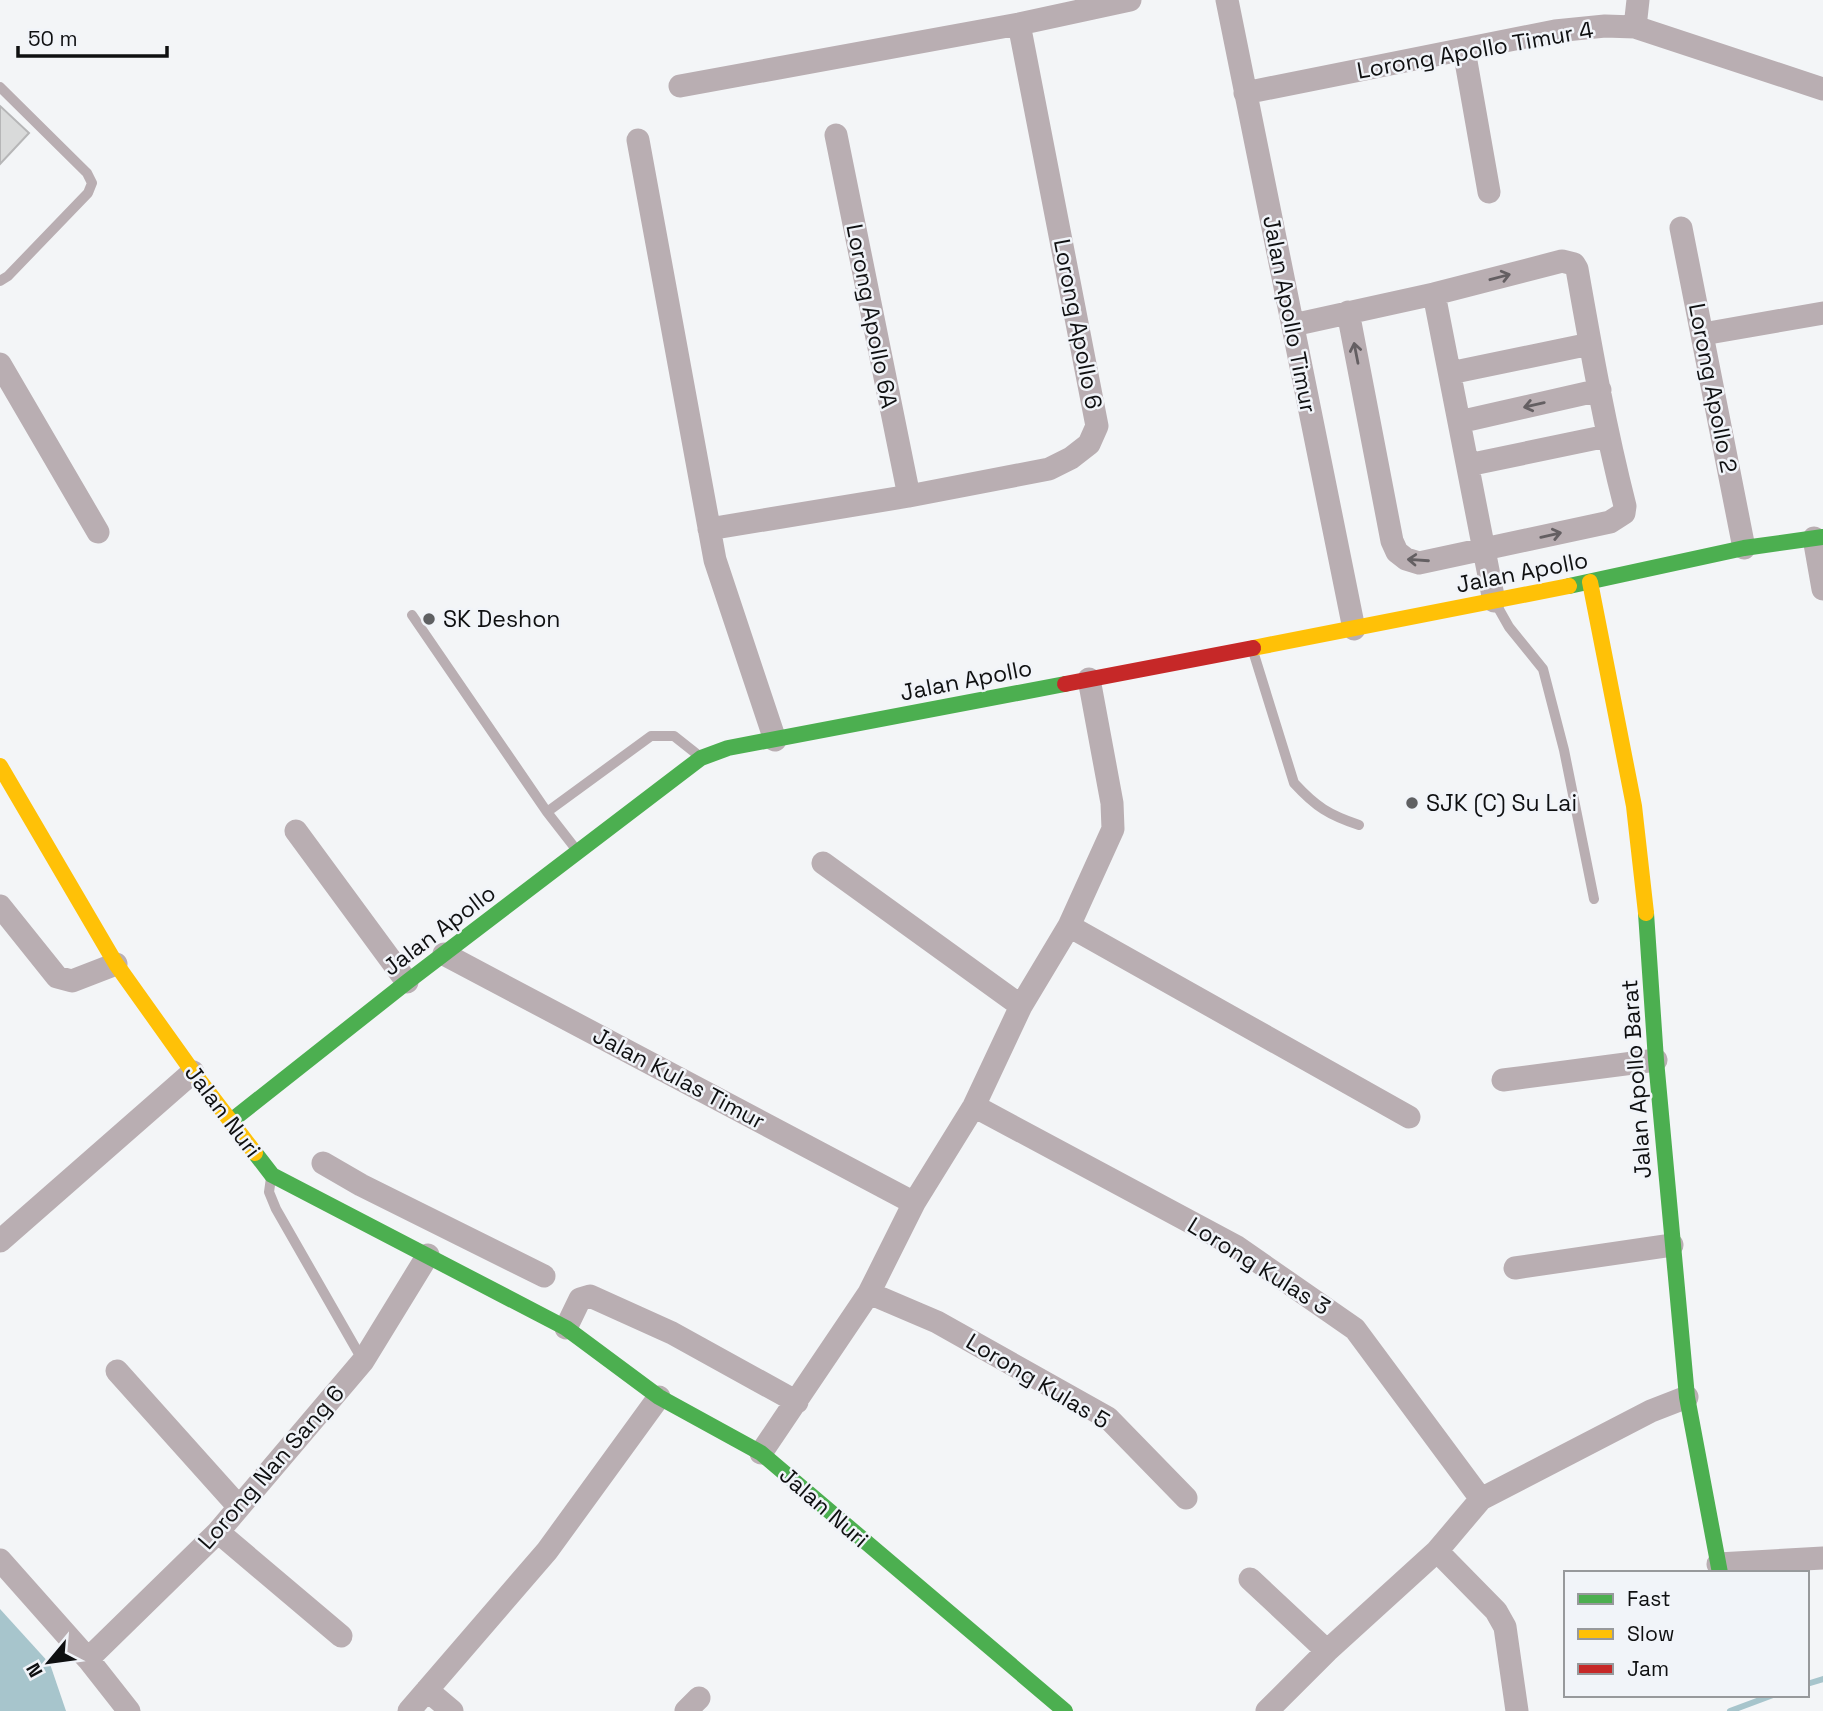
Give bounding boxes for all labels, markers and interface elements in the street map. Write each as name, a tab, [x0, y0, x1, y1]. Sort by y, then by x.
scale bar	[18, 14, 166, 58]
street label: Lorong Apollo Timur 4	[1354, 14, 1596, 86]
text: 50 m	[28, 25, 78, 52]
street label: Jalan Apollo Timur	[1256, 213, 1324, 415]
street label: Lorong Apollo 6A	[839, 221, 905, 411]
street label: Lorong Apollo 6	[1047, 236, 1109, 412]
one-way arrow	[1488, 270, 1511, 283]
street label: Lorong Apollo 2	[1682, 301, 1744, 475]
one-way arrow	[1348, 342, 1362, 365]
one-way arrow	[1523, 399, 1546, 412]
one-way arrow	[1539, 528, 1562, 542]
street label: Jalan Apollo	[1453, 545, 1591, 599]
one-way arrow	[1407, 553, 1430, 566]
place label: SK Deshon	[443, 604, 560, 634]
marker: SK Deshon	[421, 611, 437, 627]
street label: Jalan Apollo	[897, 653, 1035, 707]
place label: SJK (C) Su Lai	[1426, 788, 1577, 818]
marker: SJK (C) Su Lai	[1404, 795, 1420, 811]
street label: Jalan Apollo	[377, 878, 501, 982]
street label: Jalan Apollo Barat	[1614, 978, 1658, 1180]
street label: Jalan Kulas Timur	[588, 1020, 770, 1136]
street label: Jalan Nuri	[178, 1059, 268, 1163]
street label: Lorong Kulas 3	[1182, 1210, 1336, 1322]
street label: Lorong Kulas 5	[961, 1326, 1115, 1436]
street label: Lorong Nan Sang 6	[191, 1378, 351, 1556]
street label: Jalan Nuri	[773, 1460, 875, 1554]
legend	[1564, 1571, 1809, 1697]
text: Fast	[1627, 1585, 1671, 1612]
text: Slow	[1627, 1620, 1675, 1647]
north arrow	[14, 1627, 84, 1697]
text: Jam	[1627, 1655, 1669, 1682]
text: N	[21, 1658, 49, 1682]

